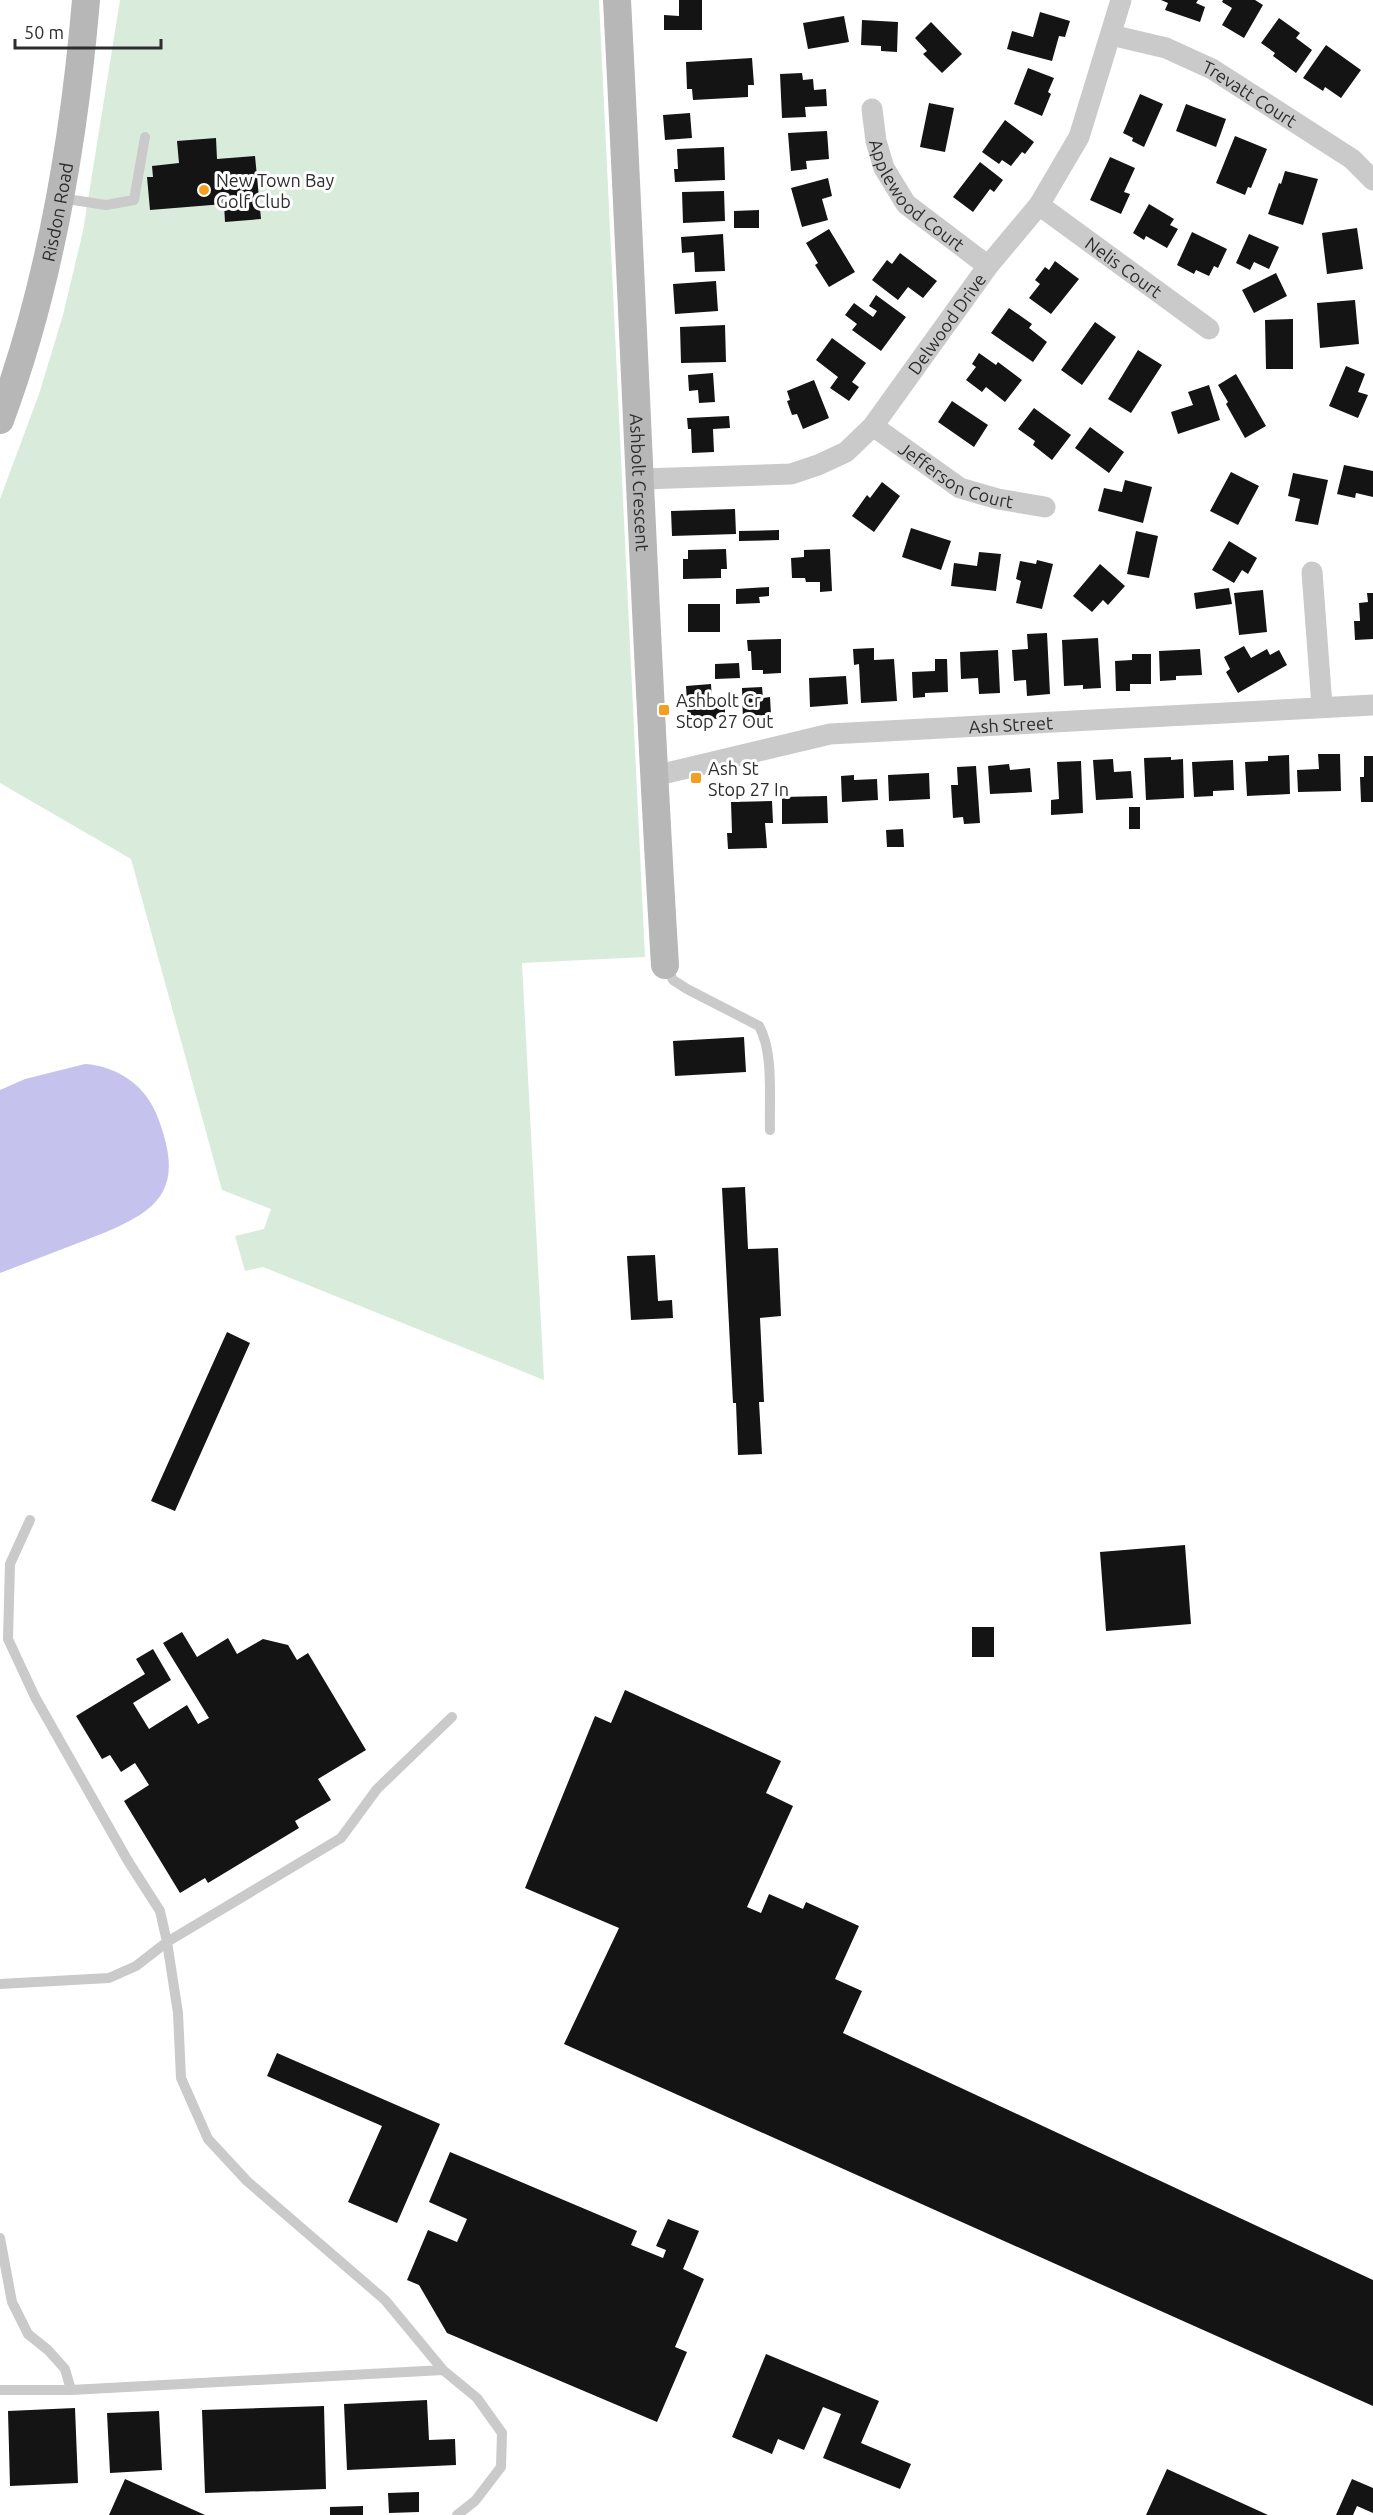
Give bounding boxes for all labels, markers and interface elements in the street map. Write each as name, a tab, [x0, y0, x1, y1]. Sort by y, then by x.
scale bar	[15, 12, 160, 50]
text: 50 m	[24, 22, 64, 42]
street label: Trevatt Court	[1199, 56, 1301, 131]
street label: Applewood Court	[866, 137, 969, 255]
street label: Risdon Road	[37, 161, 76, 263]
place label: New Town Bay Golf Club	[216, 170, 335, 211]
marker: New Town Bay Golf Club	[197, 183, 211, 197]
street label: Nelis Court	[1082, 232, 1166, 301]
street label: Delwood Drive	[904, 269, 990, 378]
street label: Ashbolt Crescent	[627, 413, 653, 552]
street label: Jefferson Court	[895, 438, 1015, 511]
place label: Ashbolt Cr Stop 27 Out	[676, 690, 773, 731]
marker: Ashbolt Cr Stop 27 Out	[657, 703, 671, 717]
street label: Ash Street	[968, 712, 1053, 737]
place label: Ash St Stop 27 In	[708, 758, 789, 799]
marker: Ash St Stop 27 In	[689, 771, 703, 785]

